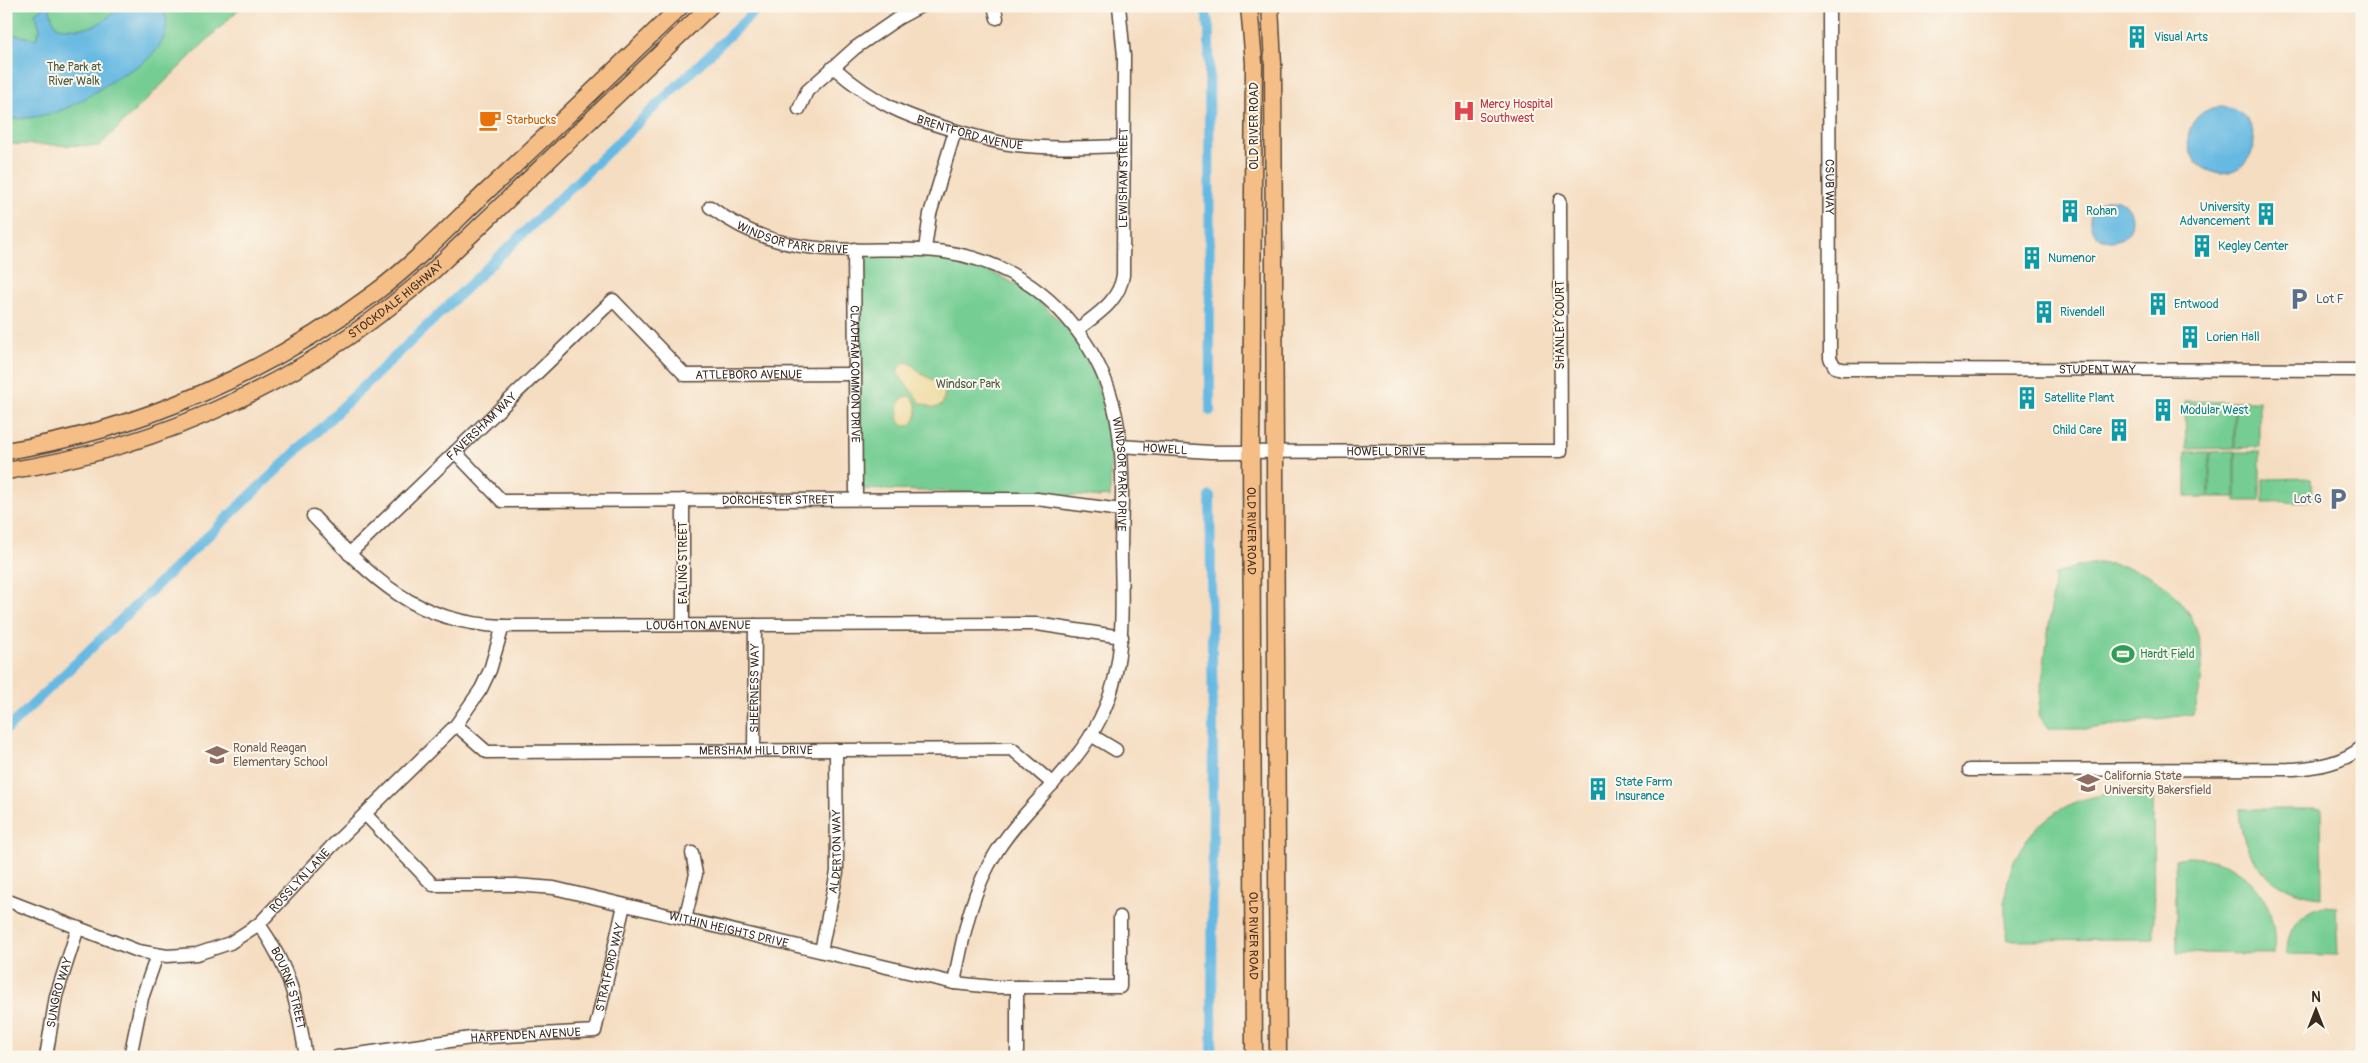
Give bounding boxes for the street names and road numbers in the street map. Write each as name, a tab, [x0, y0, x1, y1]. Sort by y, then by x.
street label: OLD RIVER ROAD	[1247, 82, 1262, 170]
street label: BRENTFORD AVENUE	[914, 112, 1024, 154]
street label: LEWISHAM STREET	[1116, 127, 1132, 228]
street label: CSUB WAY	[1821, 159, 1837, 215]
street label: WINDSOR PARK DRIVE	[734, 218, 848, 258]
street label: STOCKDALE HIGHWAY	[346, 258, 447, 342]
street label: SHANLEY COURT	[1553, 280, 1568, 370]
street label: CLADHAM COMMON DRIVE	[846, 305, 863, 443]
street label: STUDENT WAY	[2059, 362, 2136, 378]
street label: ATTLEBORO AVENUE	[695, 367, 802, 383]
street label: FAVERSHAM WAY	[444, 390, 520, 464]
street label: WINDSOR PARK DRIVE	[1108, 416, 1129, 532]
street label: HOWELL	[1142, 441, 1188, 458]
street label: HOWELL DRIVE	[1346, 444, 1425, 460]
street label: OLD RIVER ROAD	[1243, 487, 1259, 575]
street label: DORCHESTER STREET	[722, 493, 835, 508]
street label: EALING STREET	[676, 521, 691, 604]
street label: LOUGHTON AVENUE	[646, 618, 751, 633]
street label: SHEERNESS WAY	[747, 643, 763, 733]
street label: MERSHAM HILL DRIVE	[699, 743, 813, 759]
street label: ALDERTON WAY	[826, 809, 845, 895]
street label: ROSSLYN LANE	[267, 846, 334, 916]
street label: OLD RIVER ROAD	[1245, 892, 1261, 980]
street label: WITHIN HEIGHTS DRIVE	[667, 909, 790, 951]
street label: STRATFORD WAY	[593, 922, 628, 1013]
street label: BOURNE STREET	[267, 944, 308, 1031]
street label: SUNGRO WAY	[44, 955, 76, 1029]
street label: HARPENDEN AVENUE	[470, 1025, 581, 1046]

